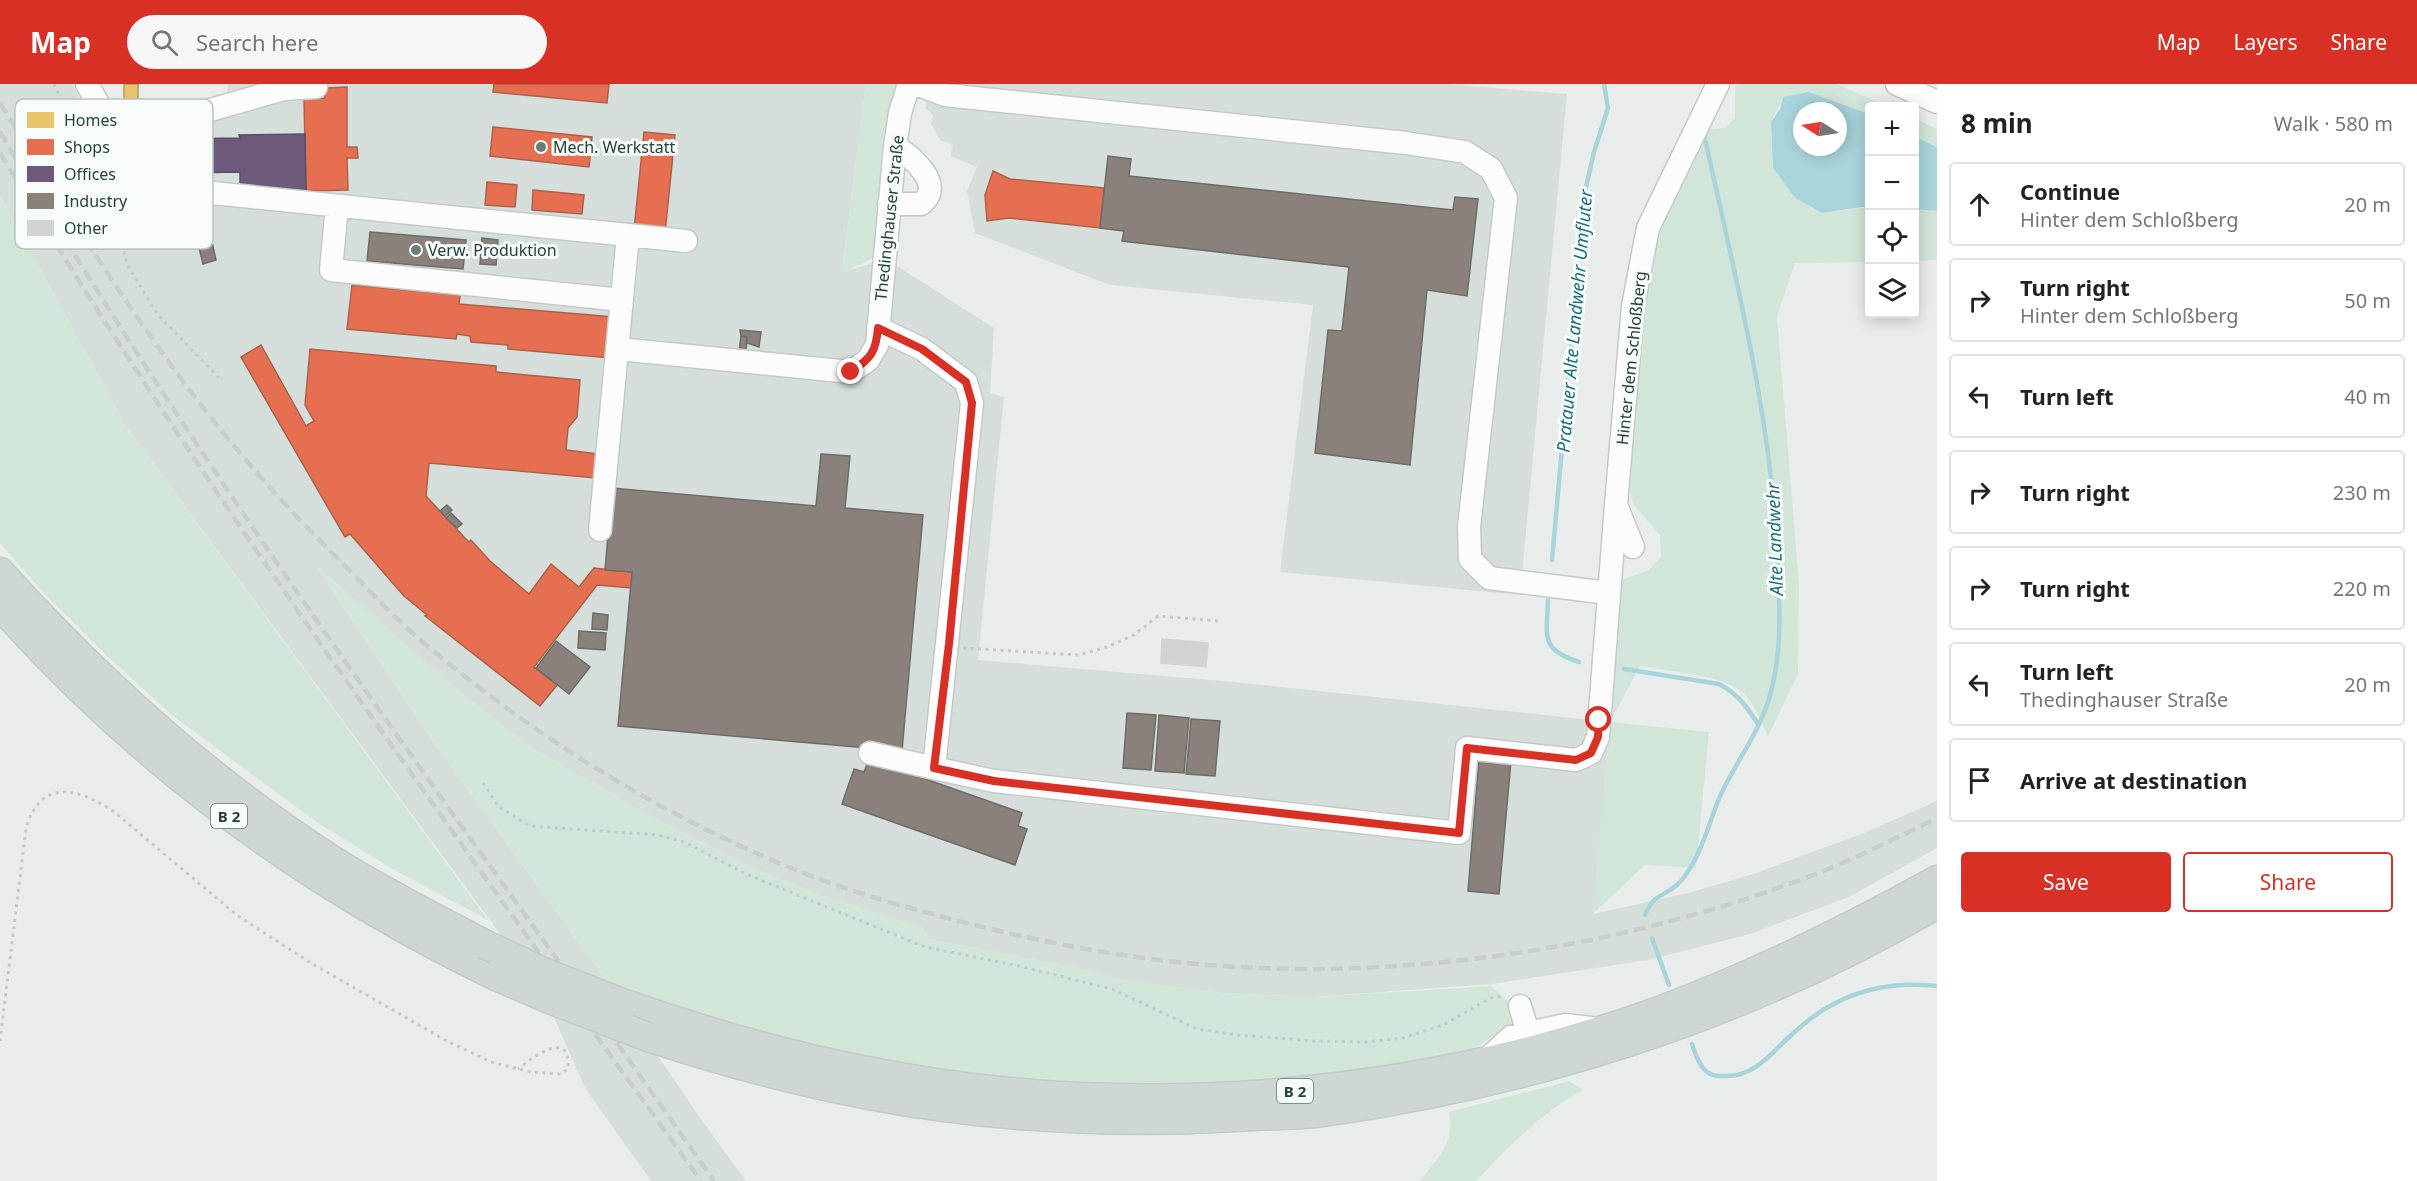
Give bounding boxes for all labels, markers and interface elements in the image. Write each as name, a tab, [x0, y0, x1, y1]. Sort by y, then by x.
search box	[127, 15, 547, 69]
text: Map	[30, 23, 91, 61]
icon: search	[148, 26, 181, 59]
text: Search here	[196, 27, 318, 57]
text: Map	[2157, 28, 2201, 56]
text: Layers	[2234, 28, 2298, 56]
text: Share	[2331, 28, 2387, 56]
legend	[15, 99, 213, 249]
north arrow	[1793, 102, 1847, 156]
map controls	[1865, 102, 1919, 318]
button: +	[1865, 102, 1919, 156]
text: 8 min	[1961, 105, 2033, 141]
text: Homes	[64, 109, 117, 131]
text: Walk · 580 m	[2274, 110, 2393, 137]
street label: Thedinghauser Straße	[869, 134, 909, 302]
text: Shops	[64, 136, 110, 158]
place label: Mech. Werkstatt	[553, 136, 675, 158]
marker: Mech. Werkstatt	[534, 140, 548, 154]
button: −	[1865, 156, 1919, 210]
text: Offices	[64, 163, 116, 185]
text: Continue	[2020, 176, 2120, 206]
water label: Pratauer Alte Landwehr Umfluter	[1551, 188, 1598, 453]
icon: ahead	[1963, 188, 1996, 221]
text: Industry	[64, 190, 128, 212]
text: 20 m	[2344, 191, 2391, 218]
text: Hinter dem Schloßberg	[2020, 206, 2239, 233]
button: locate	[1865, 210, 1919, 264]
text: Other	[64, 217, 108, 239]
place label: Verw. Produktion	[428, 239, 557, 261]
marker: Verw. Produktion	[409, 243, 423, 257]
button: layers	[1865, 264, 1919, 318]
street label: Hinter dem Schloßberg	[1611, 270, 1651, 446]
text: Turn right	[2020, 272, 2130, 302]
icon: right	[1963, 284, 1996, 317]
text: 50 m	[2344, 287, 2391, 314]
text: Hinter dem Schloßberg	[2020, 302, 2239, 329]
route end	[837, 358, 863, 384]
icon: left	[1963, 380, 1996, 413]
text: Turn left	[2020, 381, 2114, 411]
text: 40 m	[2344, 383, 2391, 410]
icon: right	[1963, 476, 1996, 509]
text: Turn right	[2020, 477, 2130, 507]
text: 230 m	[2333, 479, 2391, 506]
water label: Alte Landwehr	[1760, 481, 1788, 598]
icon: right	[1963, 572, 1996, 605]
text: Turn right	[2020, 573, 2130, 603]
text: 220 m	[2333, 575, 2391, 602]
text: Turn left	[2020, 656, 2114, 686]
icon: left	[1963, 668, 1996, 701]
text: 20 m	[2344, 671, 2391, 698]
text: Thedinghauser Straße	[2020, 686, 2228, 713]
route start	[1585, 706, 1611, 732]
icon: arrive	[1963, 764, 1996, 797]
text: Arrive at destination	[2020, 765, 2247, 795]
road number: B 2	[211, 804, 247, 828]
button: Save	[1961, 852, 2171, 912]
button: Share	[2183, 852, 2393, 912]
road number: B 2	[1277, 1079, 1313, 1103]

